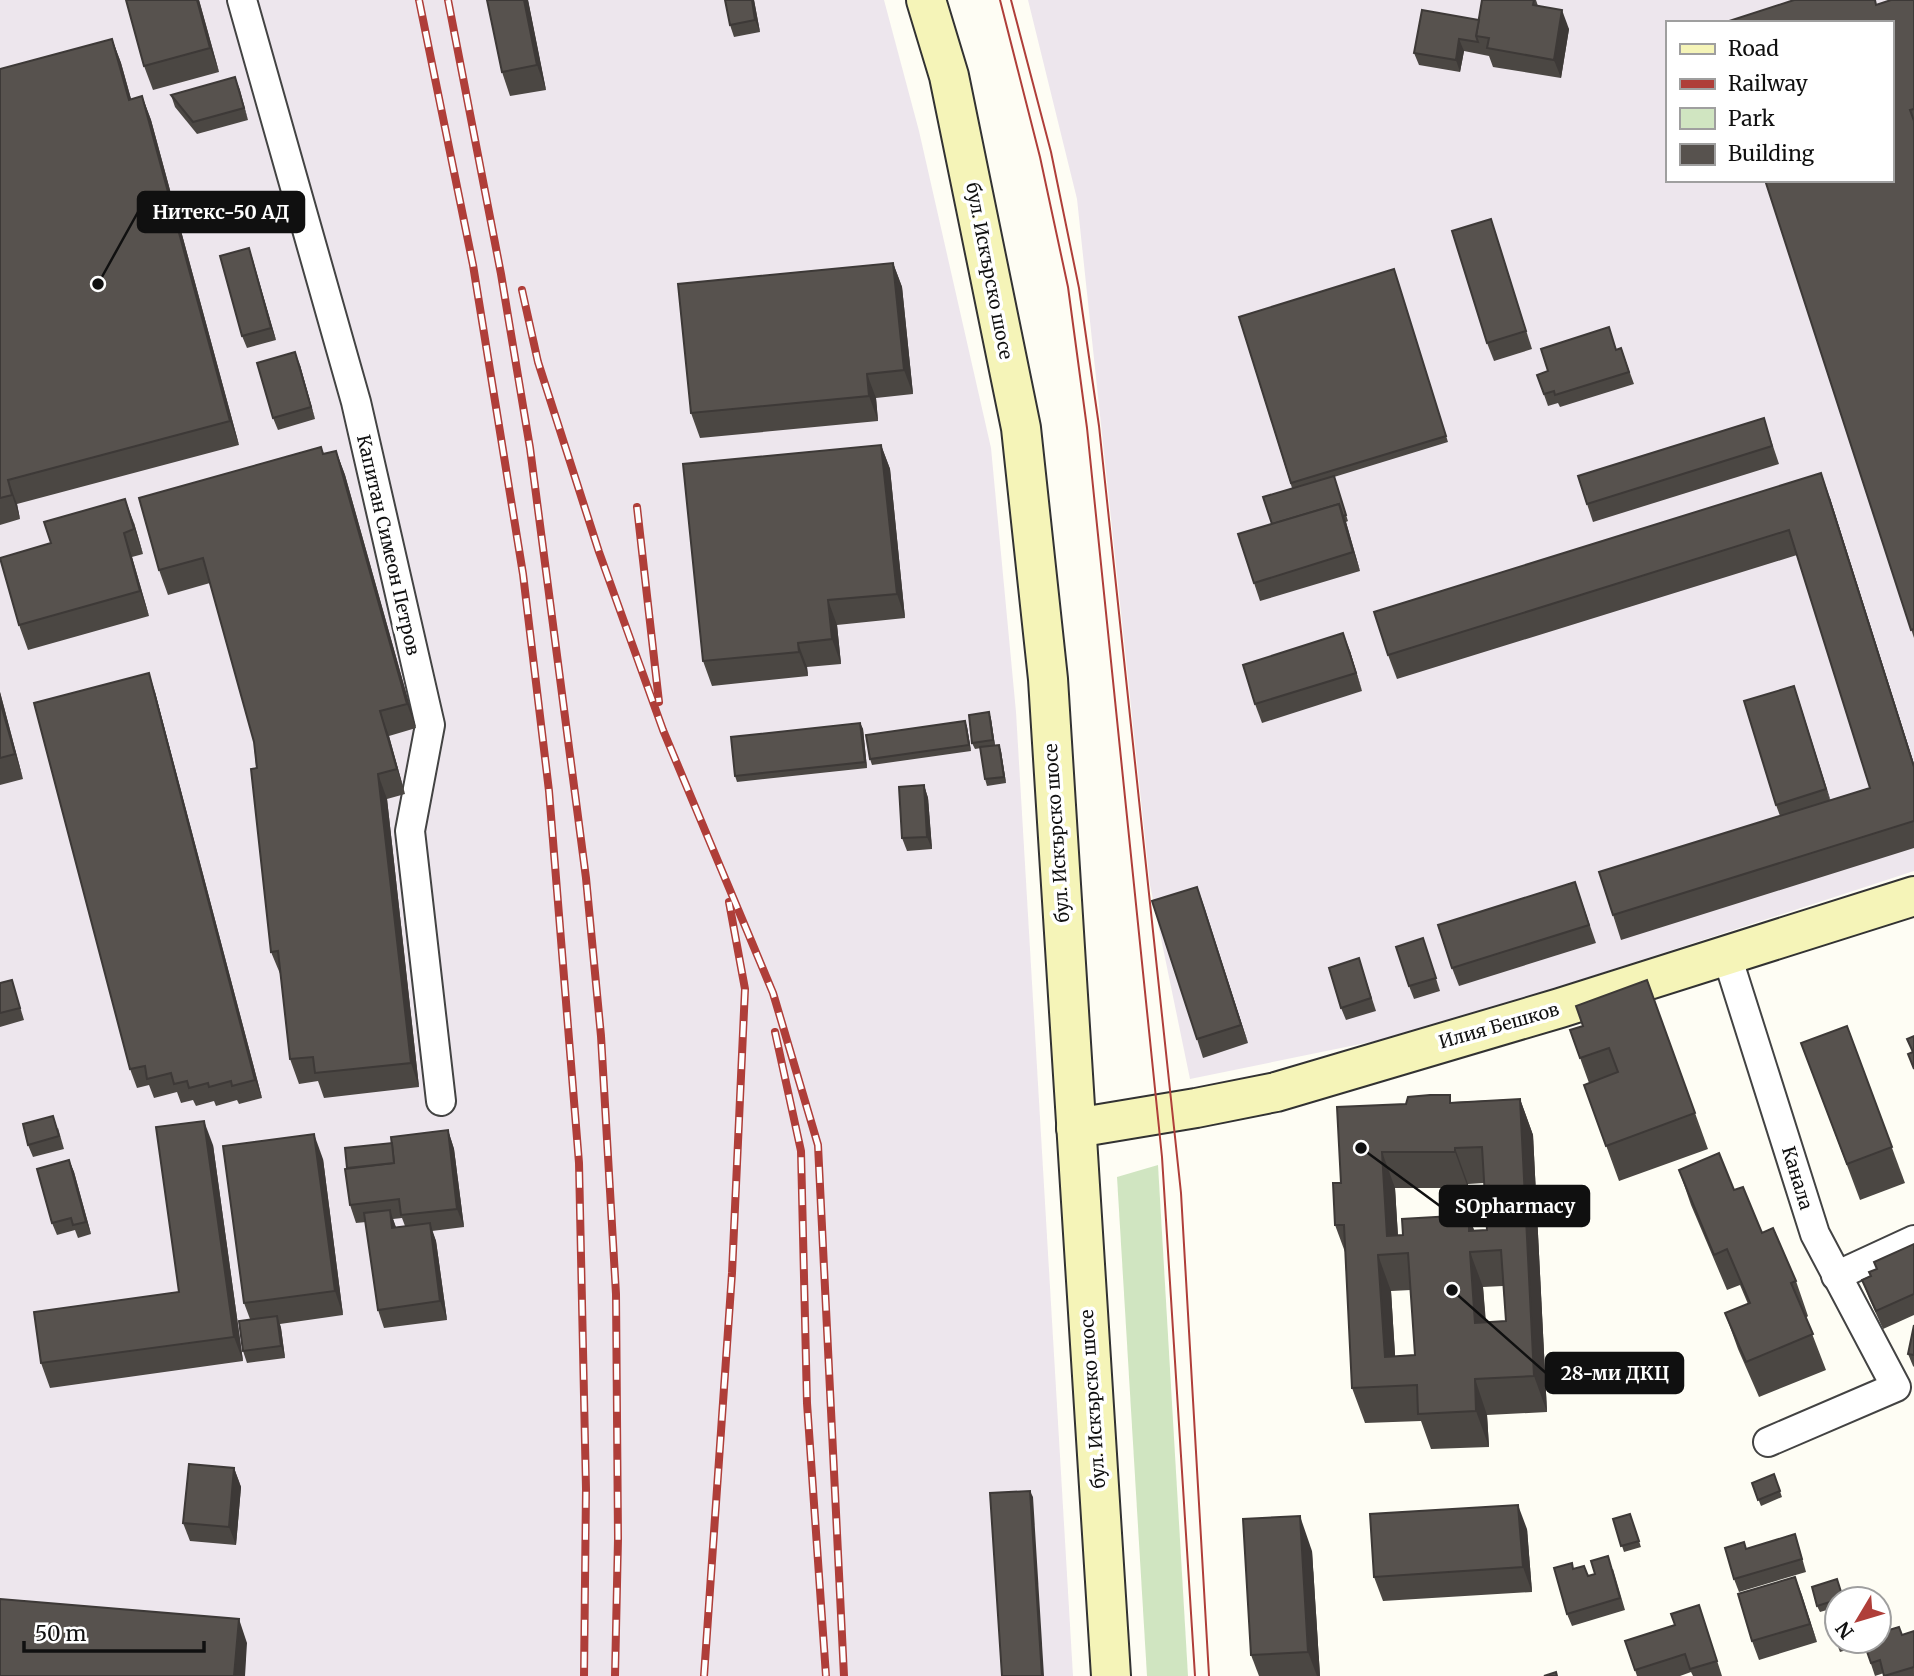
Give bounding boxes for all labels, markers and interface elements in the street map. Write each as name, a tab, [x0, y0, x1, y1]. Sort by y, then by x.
legend	[1666, 21, 1893, 182]
text: Road	[1728, 35, 1779, 62]
text: Railway	[1728, 70, 1809, 97]
text: Park	[1728, 105, 1775, 132]
text: Building	[1728, 140, 1815, 167]
street label: бул. Искърско шосе	[961, 181, 1018, 361]
callout: Нитекс-50 АД	[138, 192, 304, 232]
text: Нитекс-50 АД	[152, 200, 290, 224]
street label: Капитан Симеон Петров	[352, 432, 425, 658]
street label: бул. Искърско шосе	[1039, 743, 1074, 923]
street label: Илия Бешков	[1436, 997, 1562, 1054]
street label: Канала	[1777, 1143, 1818, 1213]
callout: SOpharmacy	[1440, 1186, 1589, 1226]
text: SOpharmacy	[1455, 1194, 1576, 1218]
street label: бул. Искърско шосе	[1075, 1309, 1110, 1489]
callout: 28-ми ДКЦ	[1546, 1353, 1683, 1393]
text: 28-ми ДКЦ	[1561, 1361, 1669, 1385]
north arrow	[1823, 1585, 1893, 1655]
scale bar	[24, 1610, 205, 1654]
text: N	[1831, 1617, 1859, 1644]
text: 50 m	[35, 1620, 86, 1647]

